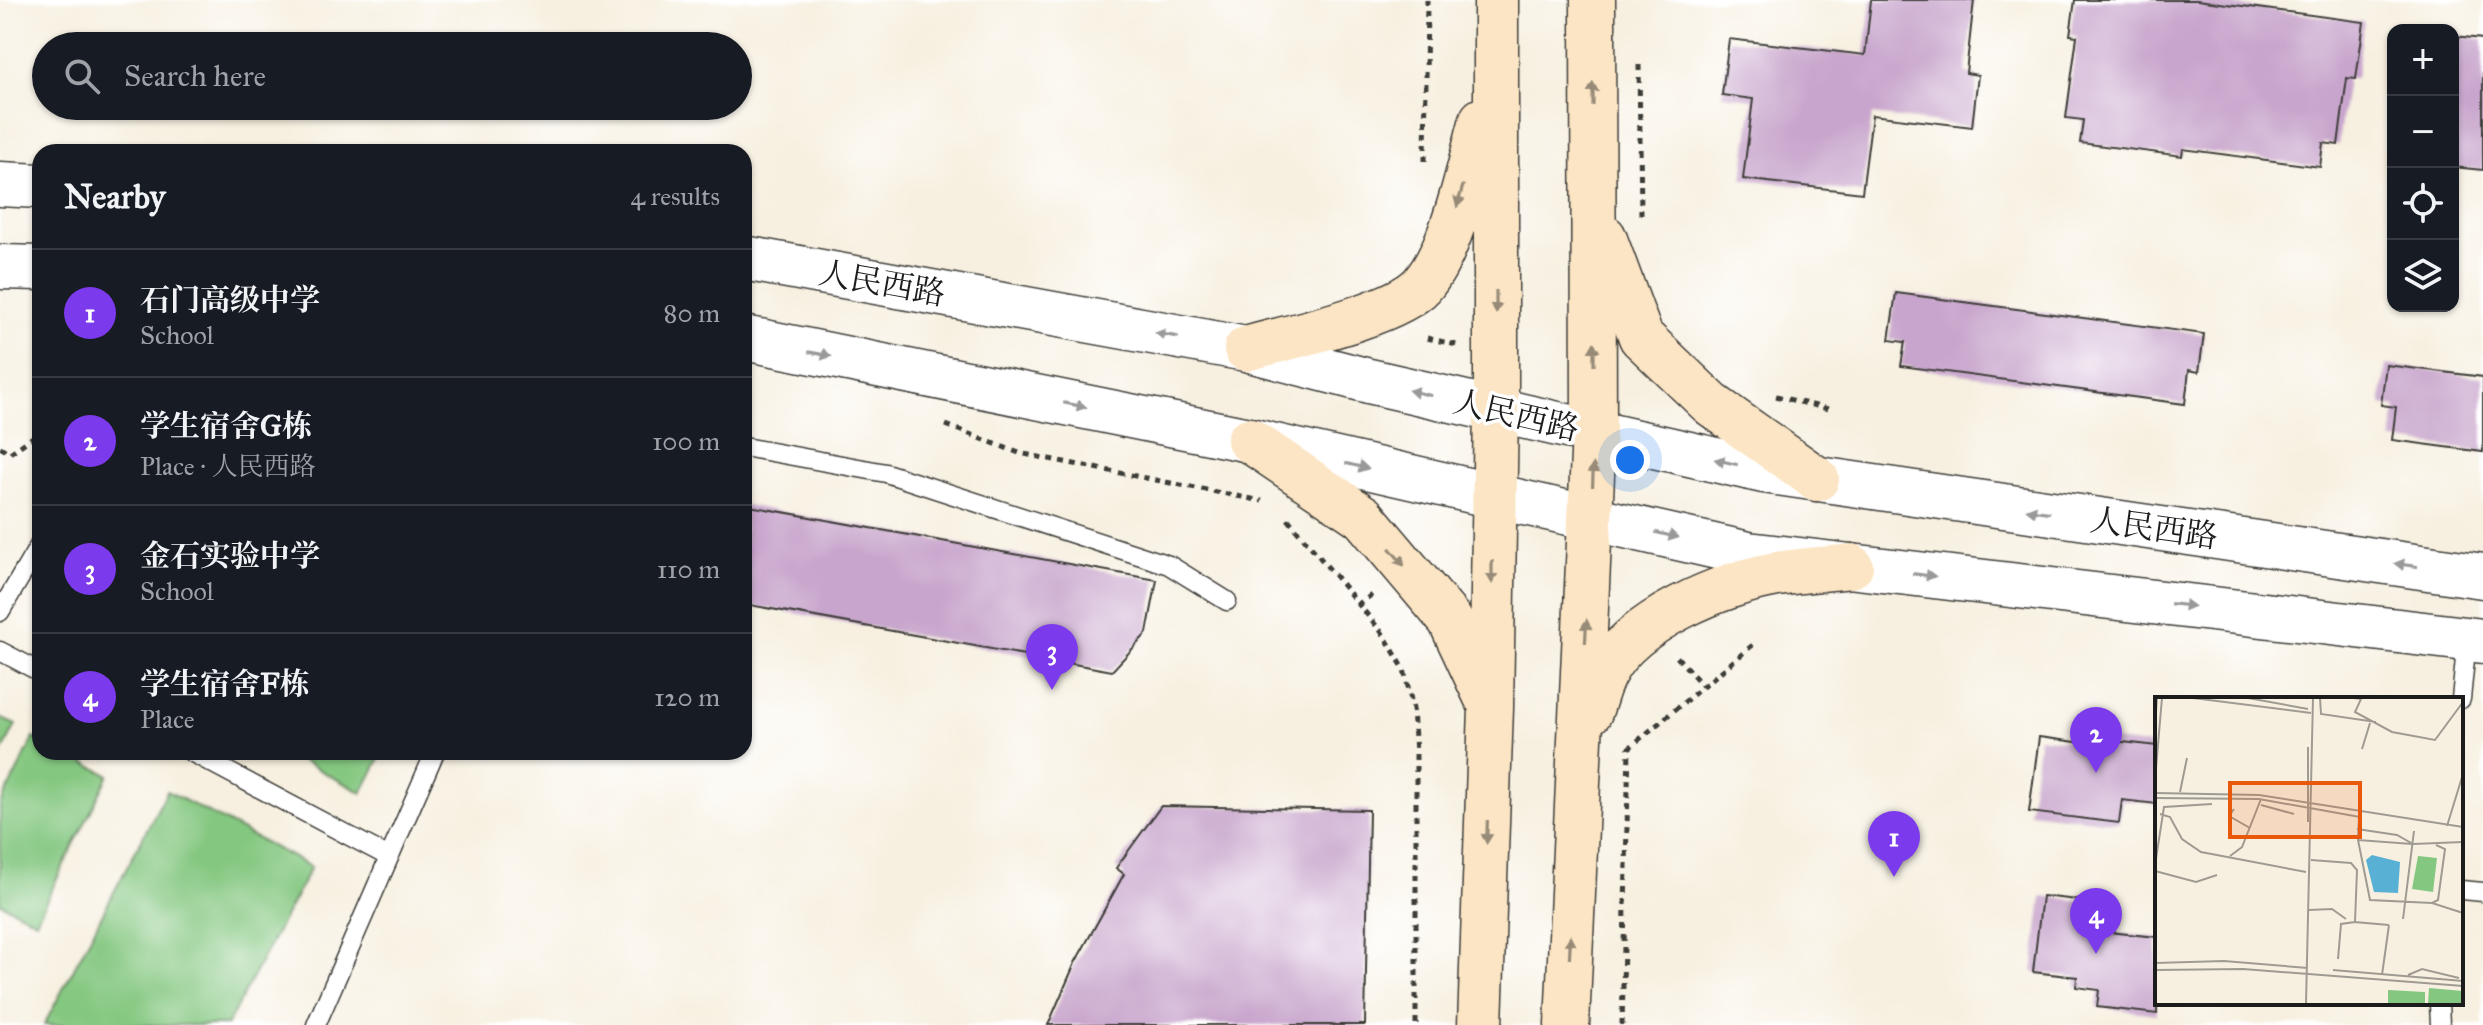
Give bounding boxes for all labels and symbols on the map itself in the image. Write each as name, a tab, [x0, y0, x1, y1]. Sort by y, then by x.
one-way arrow	[1587, 81, 1599, 106]
one-way arrow	[1453, 185, 1466, 209]
street label: 人民西路	[815, 253, 948, 314]
one-way arrow	[1490, 290, 1502, 315]
one-way arrow	[1154, 328, 1179, 340]
one-way arrow	[1588, 341, 1600, 366]
one-way arrow	[808, 348, 833, 361]
street label: 人民西路	[1449, 382, 1583, 449]
one-way arrow	[1407, 386, 1432, 399]
one-way arrow	[1063, 399, 1088, 412]
your location	[1610, 440, 1650, 480]
one-way arrow	[1713, 455, 1738, 468]
one-way arrow	[1344, 460, 1369, 473]
one-way arrow	[1586, 462, 1599, 487]
street label: 人民西路	[2088, 500, 2220, 557]
one-way arrow	[2025, 504, 2050, 517]
one-way arrow	[1655, 529, 1680, 542]
one-way arrow	[1388, 547, 1405, 567]
one-way arrow	[2393, 558, 2418, 571]
one-way arrow	[1486, 560, 1499, 585]
one-way arrow	[1912, 568, 1937, 581]
one-way arrow	[2170, 599, 2195, 612]
one-way arrow	[1580, 618, 1593, 643]
pin: 3	[1026, 624, 1078, 690]
inset map	[2155, 697, 2463, 1005]
pin: 2	[2070, 707, 2122, 773]
pin: 1	[1868, 811, 1920, 877]
one-way arrow	[1480, 820, 1493, 845]
pin: 4	[2070, 888, 2122, 954]
one-way arrow	[1564, 934, 1577, 959]

